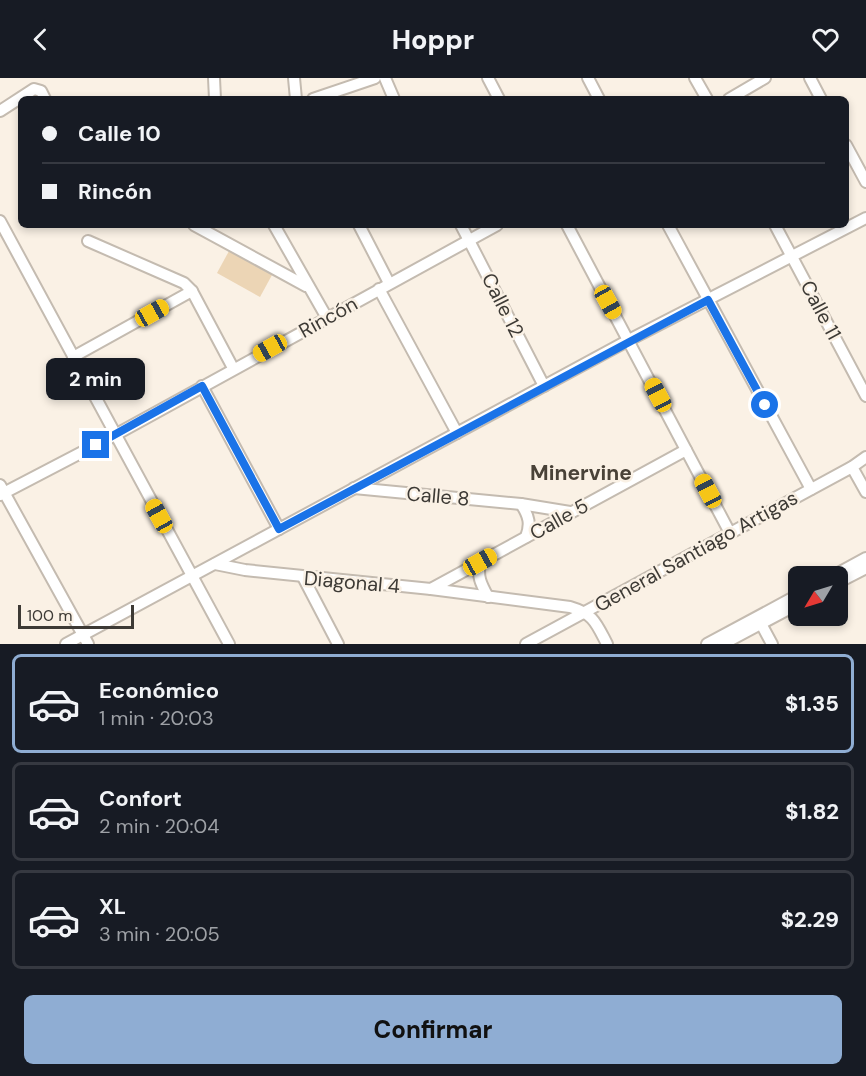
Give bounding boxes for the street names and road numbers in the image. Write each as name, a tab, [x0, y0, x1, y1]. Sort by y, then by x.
street label: Calle 12	[476, 269, 530, 341]
street label: Calle 11	[795, 276, 847, 344]
street label: Rincón	[294, 290, 362, 344]
street label: Calle 8	[405, 480, 471, 512]
street label: General Santiago Artigas	[590, 484, 802, 618]
street label: Calle 5	[525, 492, 593, 546]
street label: Diagonal 4	[303, 565, 401, 599]

